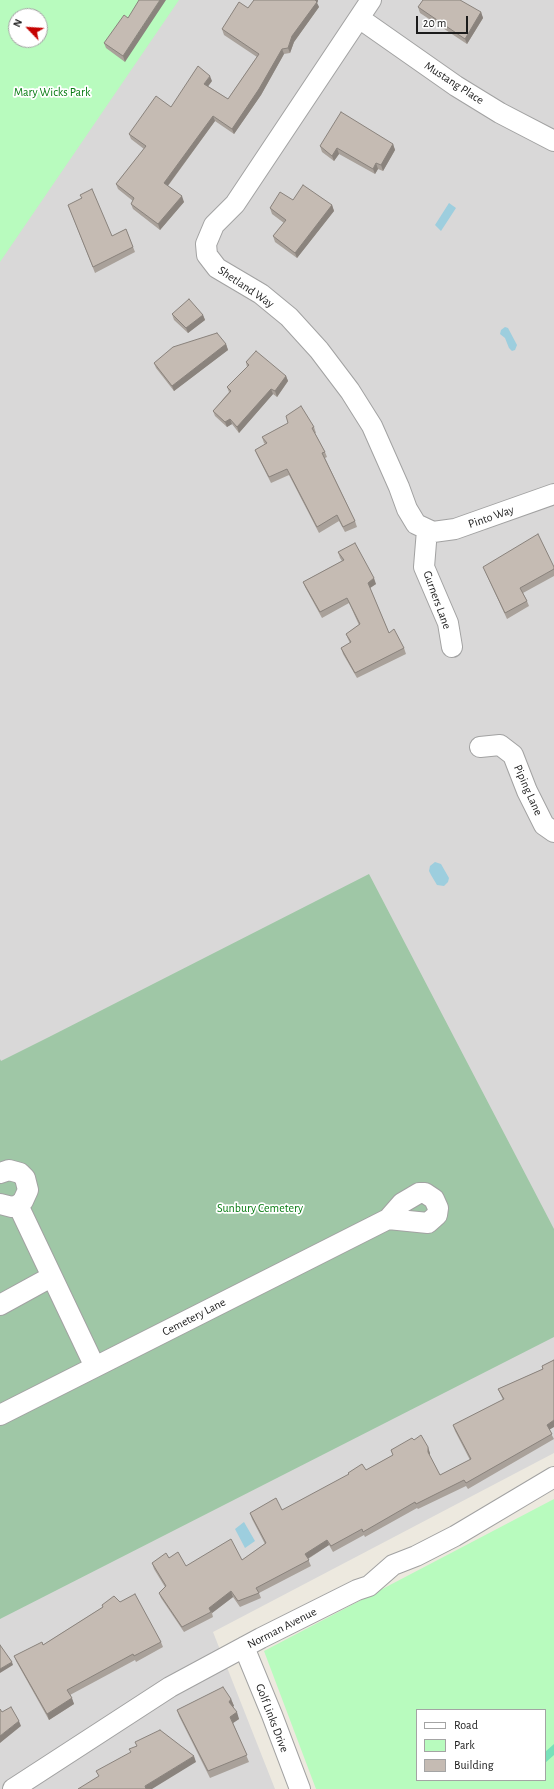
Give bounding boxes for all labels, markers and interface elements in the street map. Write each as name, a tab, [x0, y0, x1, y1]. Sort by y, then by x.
north arrow	[8, 8, 48, 48]
scale bar	[418, 8, 470, 34]
text: N	[11, 17, 24, 29]
text: 20 m	[423, 17, 446, 29]
street label: Mustang Place	[422, 58, 486, 108]
park label: Mary Wicks Park	[14, 85, 90, 99]
street label: Shetland Way	[215, 263, 277, 311]
street label: Pinto Way	[466, 502, 516, 532]
street label: Gurners Lane	[420, 569, 454, 631]
street label: Piping Lane	[510, 762, 546, 818]
park label: Sunbury Cemetery	[217, 1201, 303, 1215]
street label: Cemetery Lane	[160, 1295, 228, 1339]
street label: Norman Avenue	[245, 1604, 319, 1652]
street label: Golf Links Drive	[252, 1682, 292, 1754]
legend	[416, 1709, 546, 1781]
text: Road	[454, 1719, 478, 1731]
text: Park	[454, 1739, 475, 1751]
text: Building	[454, 1759, 494, 1771]

